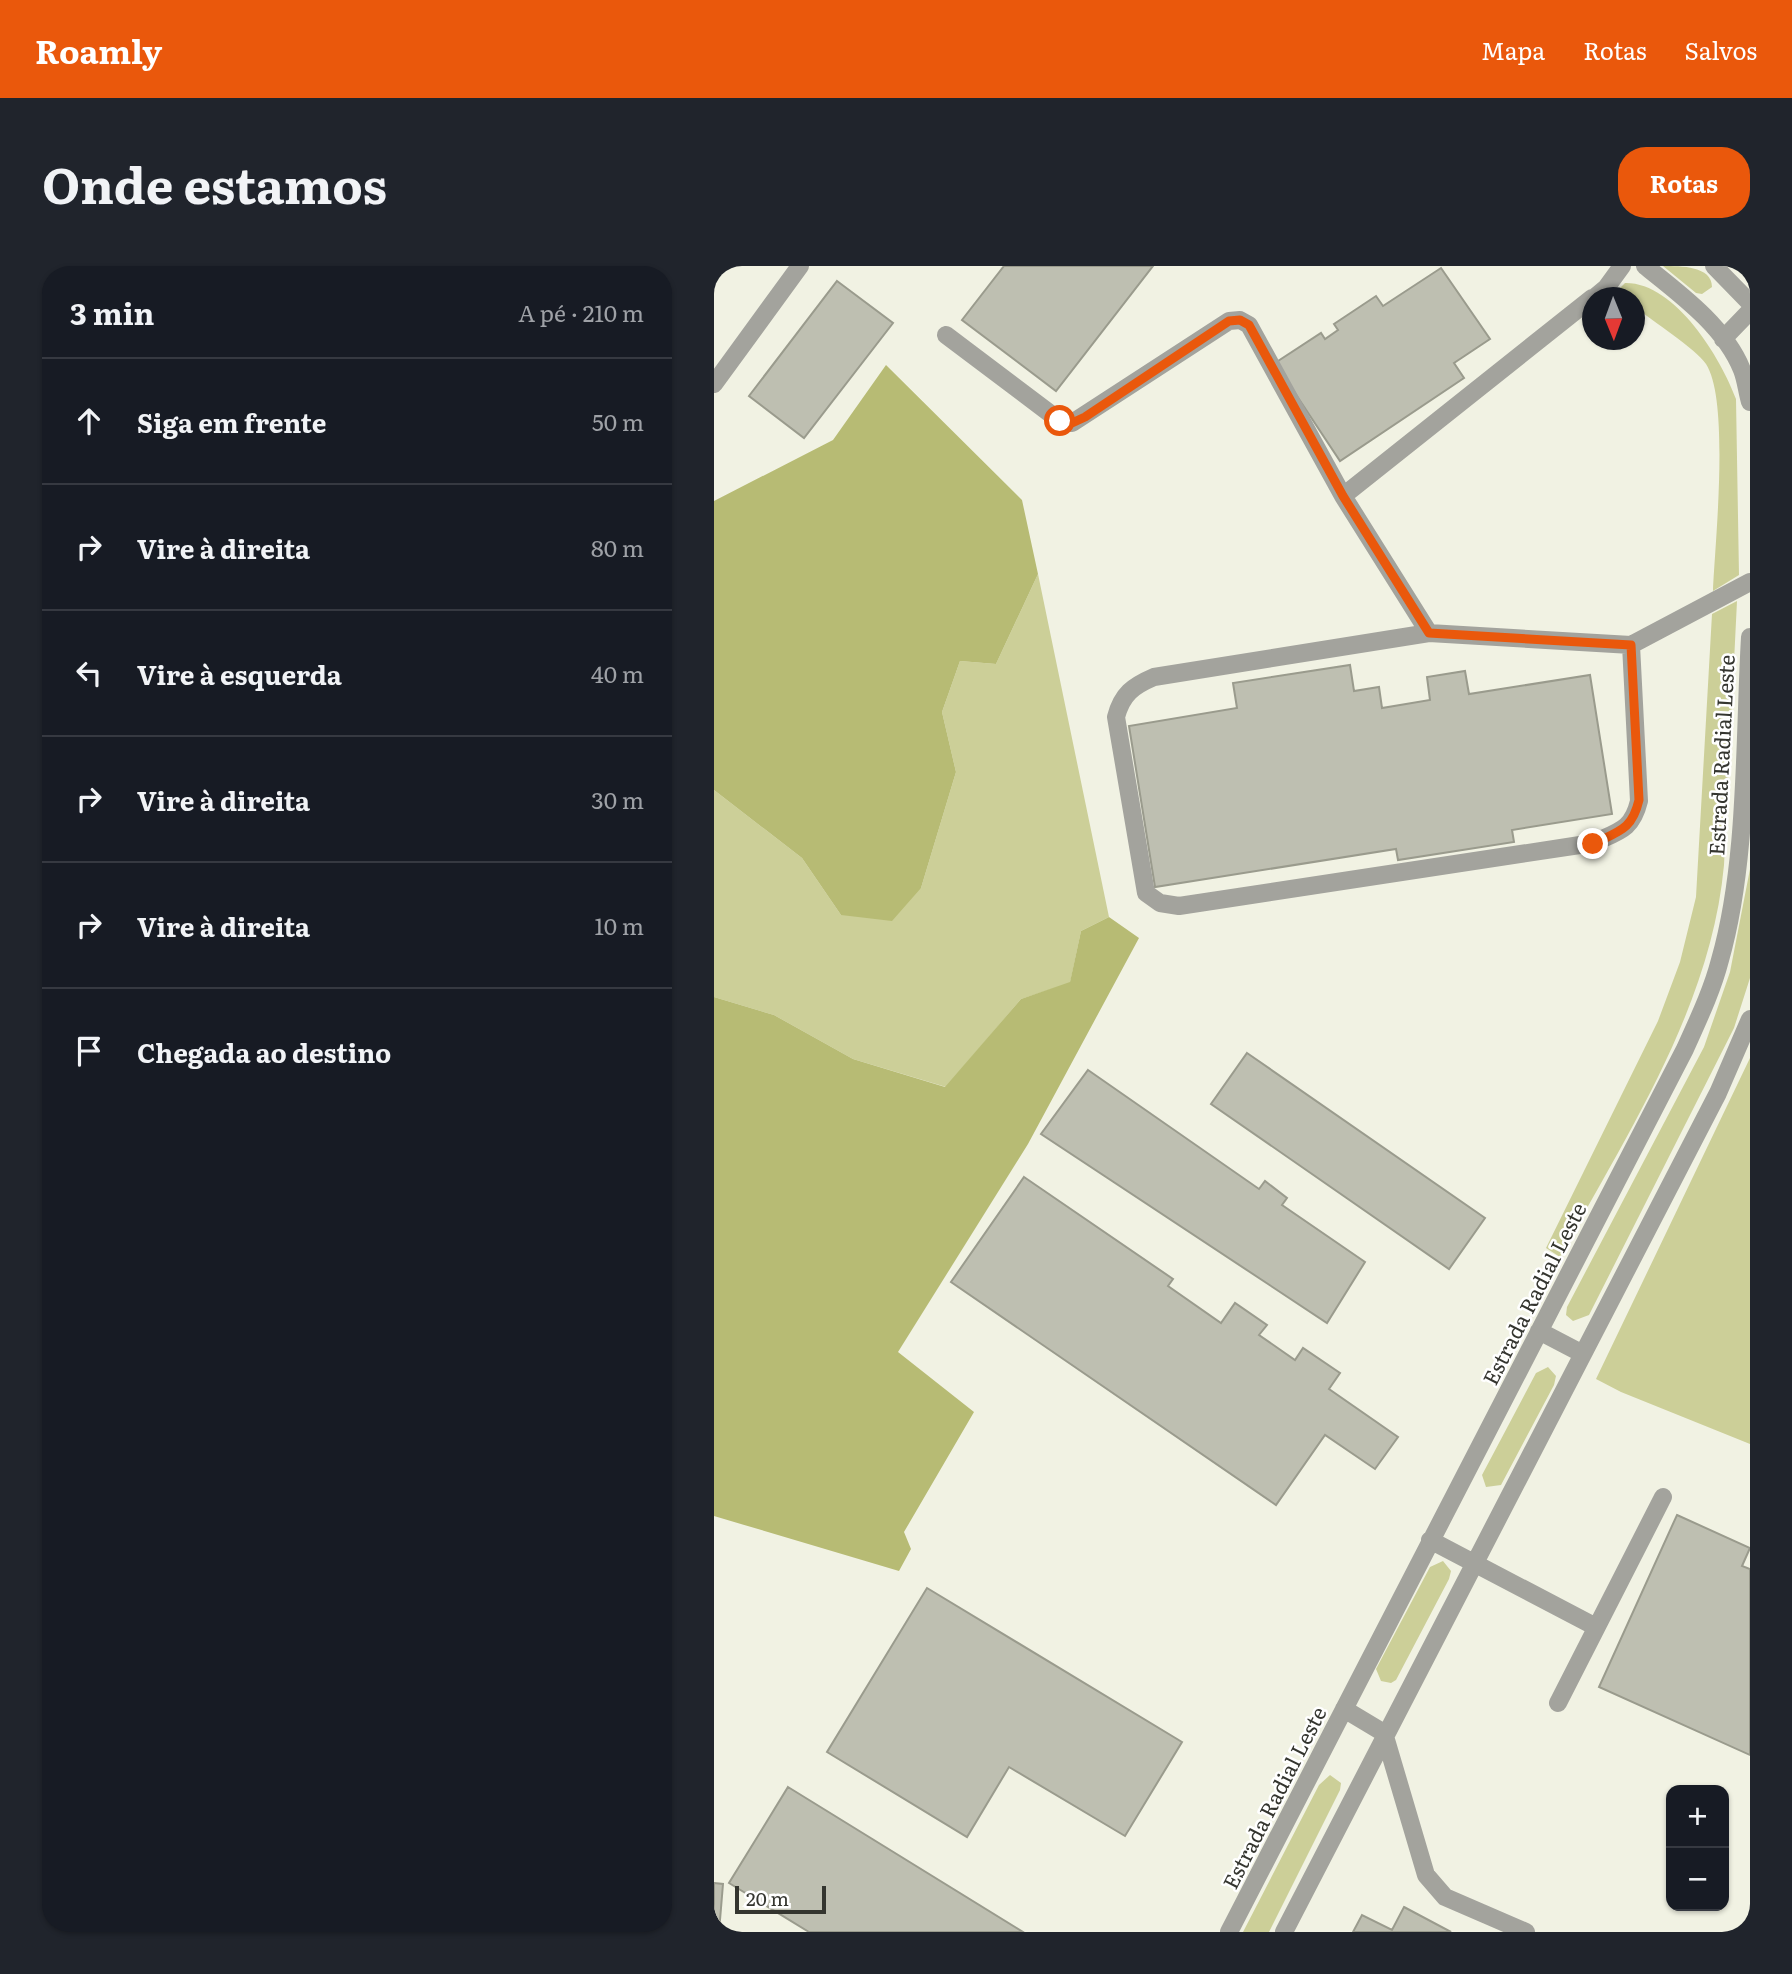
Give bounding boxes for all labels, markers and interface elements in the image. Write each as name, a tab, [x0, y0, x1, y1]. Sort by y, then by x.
text: Roamly	[35, 25, 162, 74]
text: Mapa	[1481, 32, 1545, 67]
text: Rotas	[1583, 32, 1647, 67]
text: Salvos	[1685, 32, 1757, 67]
text: Onde estamos	[42, 146, 387, 219]
button: Rotas	[1618, 147, 1750, 218]
north arrow	[1582, 287, 1645, 350]
text: 3 min	[70, 290, 154, 334]
text: A pé · 210 m	[518, 295, 644, 329]
icon: ahead	[70, 402, 108, 440]
text: Siga em frente	[137, 402, 326, 441]
text: 50 m	[592, 404, 644, 438]
route start	[1044, 405, 1075, 436]
icon: right	[70, 528, 108, 566]
text: Vire à direita	[137, 528, 310, 567]
text: 80 m	[591, 530, 644, 564]
icon: left	[70, 654, 108, 692]
text: Vire à esquerda	[137, 654, 342, 693]
street label: Estrada Radial Leste	[1699, 654, 1741, 856]
text: 40 m	[591, 656, 644, 690]
icon: right	[70, 780, 108, 818]
text: Vire à direita	[137, 780, 310, 819]
text: 30 m	[591, 782, 644, 816]
route end	[1577, 828, 1608, 859]
icon: right	[70, 906, 108, 944]
text: Vire à direita	[137, 906, 310, 945]
text: 10 m	[594, 908, 644, 942]
icon: arrive	[70, 1032, 108, 1070]
text: Chegada ao destino	[137, 1032, 391, 1071]
street label: Estrada Radial Leste	[1474, 1196, 1593, 1390]
street label: Estrada Radial Leste	[1214, 1700, 1333, 1894]
map controls	[1666, 1785, 1729, 1911]
button: +	[1666, 1785, 1729, 1848]
button: −	[1666, 1848, 1729, 1911]
scale bar	[735, 1883, 826, 1915]
text: 20 m	[746, 1884, 789, 1912]

